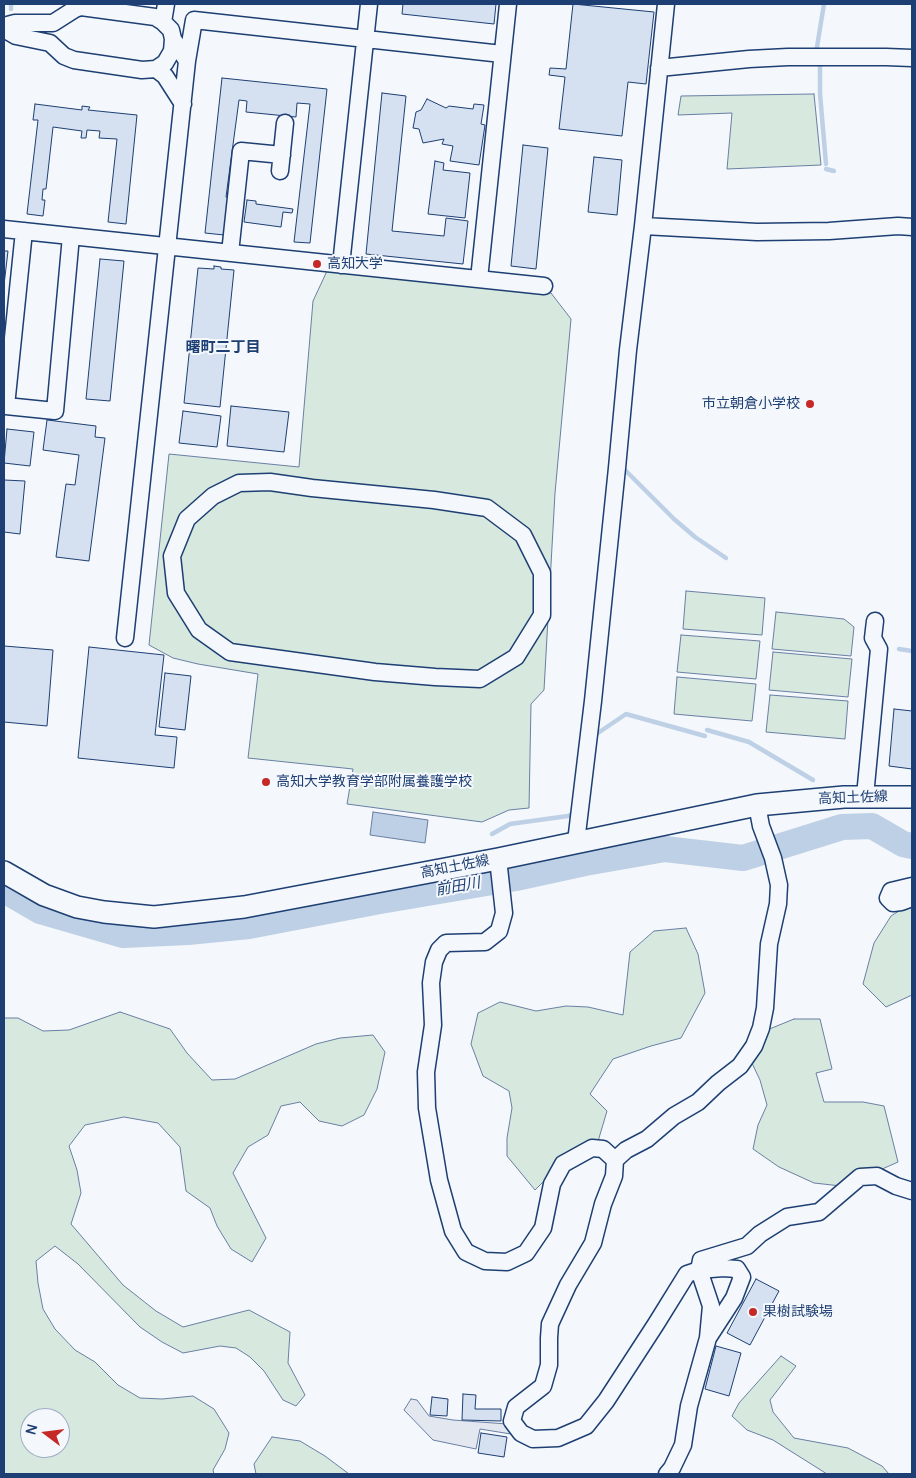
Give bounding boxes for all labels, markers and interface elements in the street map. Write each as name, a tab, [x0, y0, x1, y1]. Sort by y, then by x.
place label: 高知大学	[327, 256, 383, 272]
marker: 高知大学	[311, 258, 323, 270]
district label: 曙町二丁目	[186, 339, 260, 357]
place label: 市立朝倉小学校	[702, 396, 800, 412]
marker: 市立朝倉小学校	[804, 398, 816, 410]
place label: 高知大学教育学部附属養護学校	[276, 774, 472, 790]
marker: 高知大学教育学部附属養護学校	[260, 776, 272, 788]
street label: 高知土佐線	[818, 788, 888, 808]
street label: 高知土佐線	[419, 852, 491, 882]
water label: 前田川	[434, 874, 482, 900]
place label: 果樹試験場	[763, 1304, 833, 1320]
marker: 果樹試験場	[747, 1306, 759, 1318]
north arrow	[20, 1408, 70, 1458]
text: N	[21, 1422, 41, 1437]

